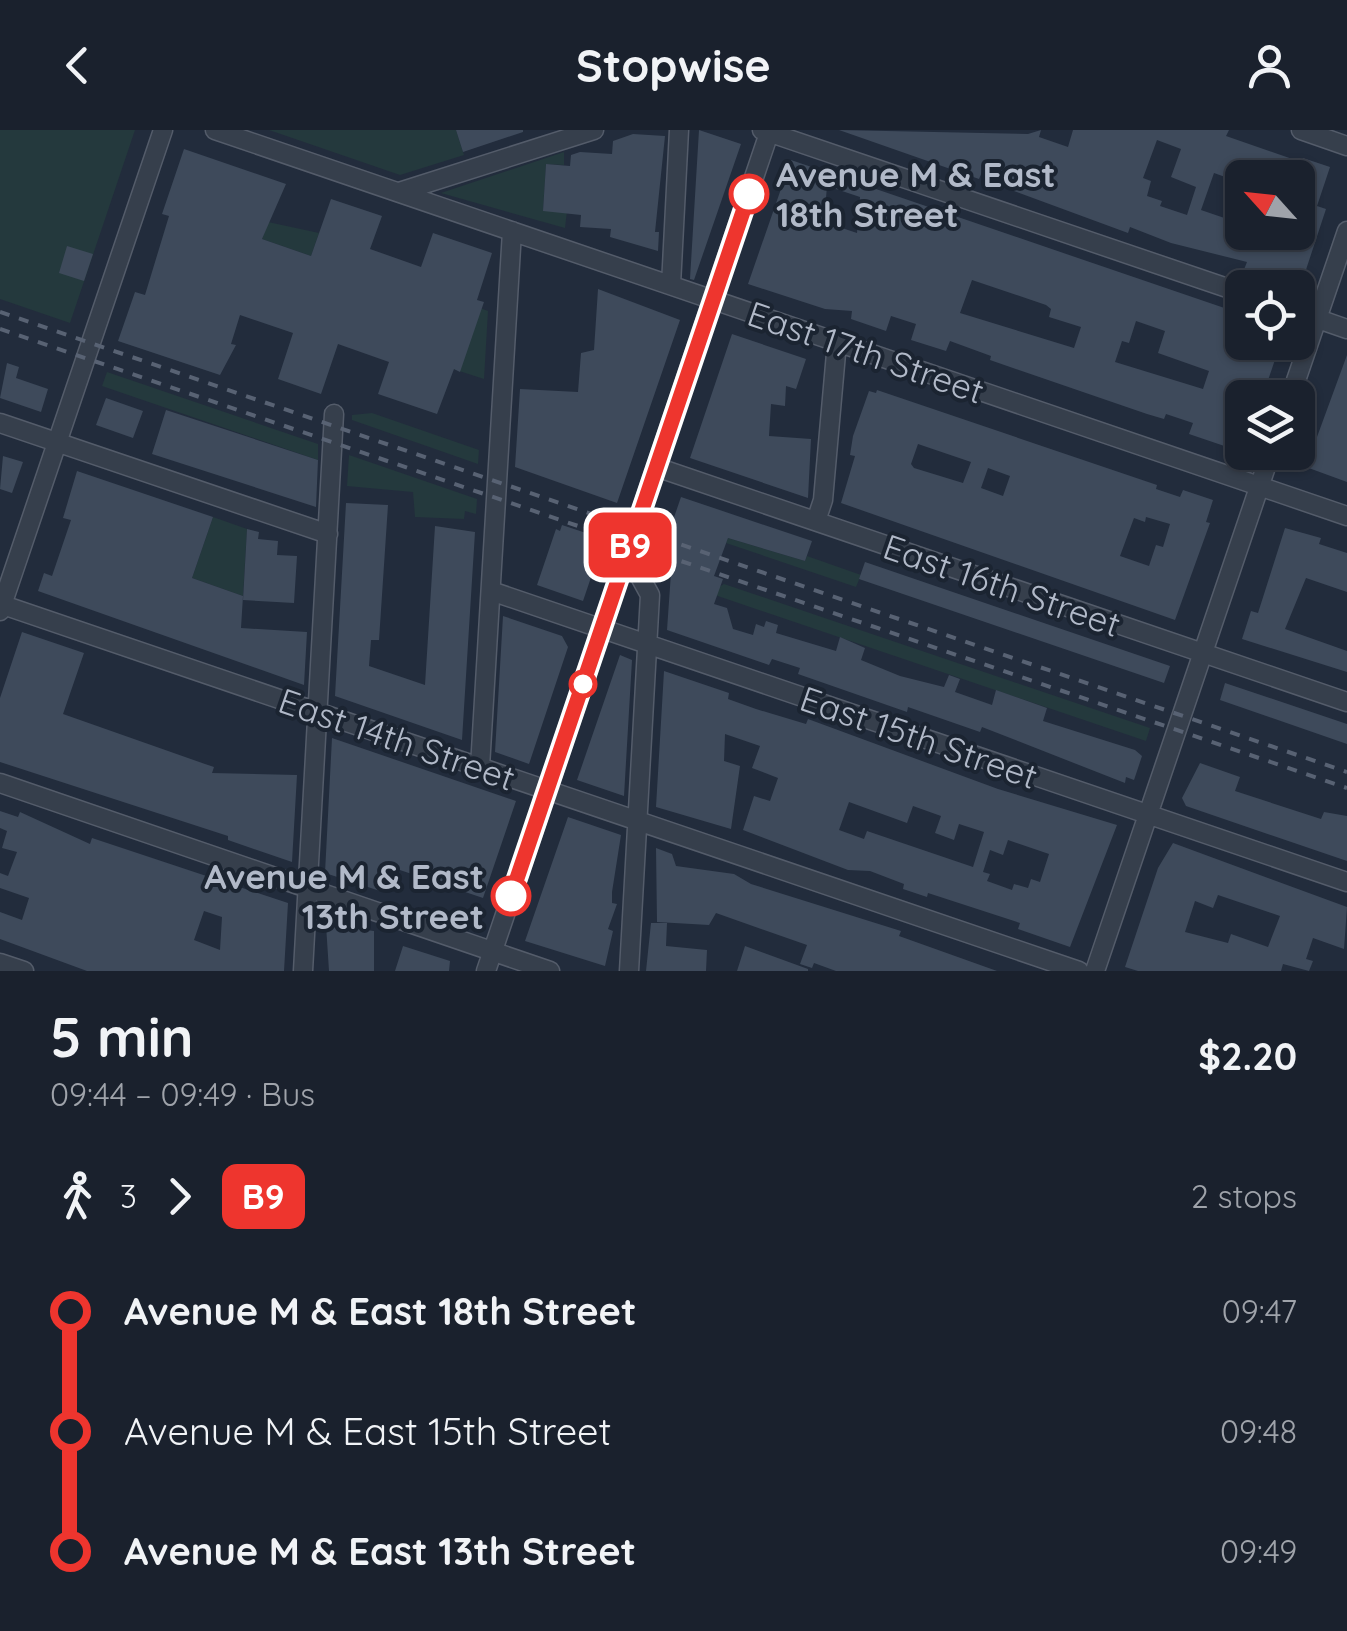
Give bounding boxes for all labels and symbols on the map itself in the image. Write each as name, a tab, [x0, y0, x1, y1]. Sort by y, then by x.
place label: Avenue M & East 18th Street	[776, 152, 1056, 236]
north arrow	[1225, 160, 1315, 250]
marker: Avenue M & East 18th Street	[730, 175, 768, 213]
street label: East 17th Street	[742, 291, 990, 413]
line badge: B9	[585, 512, 675, 578]
street label: East 16th Street	[878, 524, 1126, 646]
unlabelled marker	[570, 671, 596, 697]
street label: East 15th Street	[795, 676, 1043, 798]
street label: East 14th Street	[273, 678, 521, 800]
place label: Avenue M & East 13th Street	[204, 854, 484, 938]
marker: Avenue M & East 13th Street	[492, 877, 530, 915]

